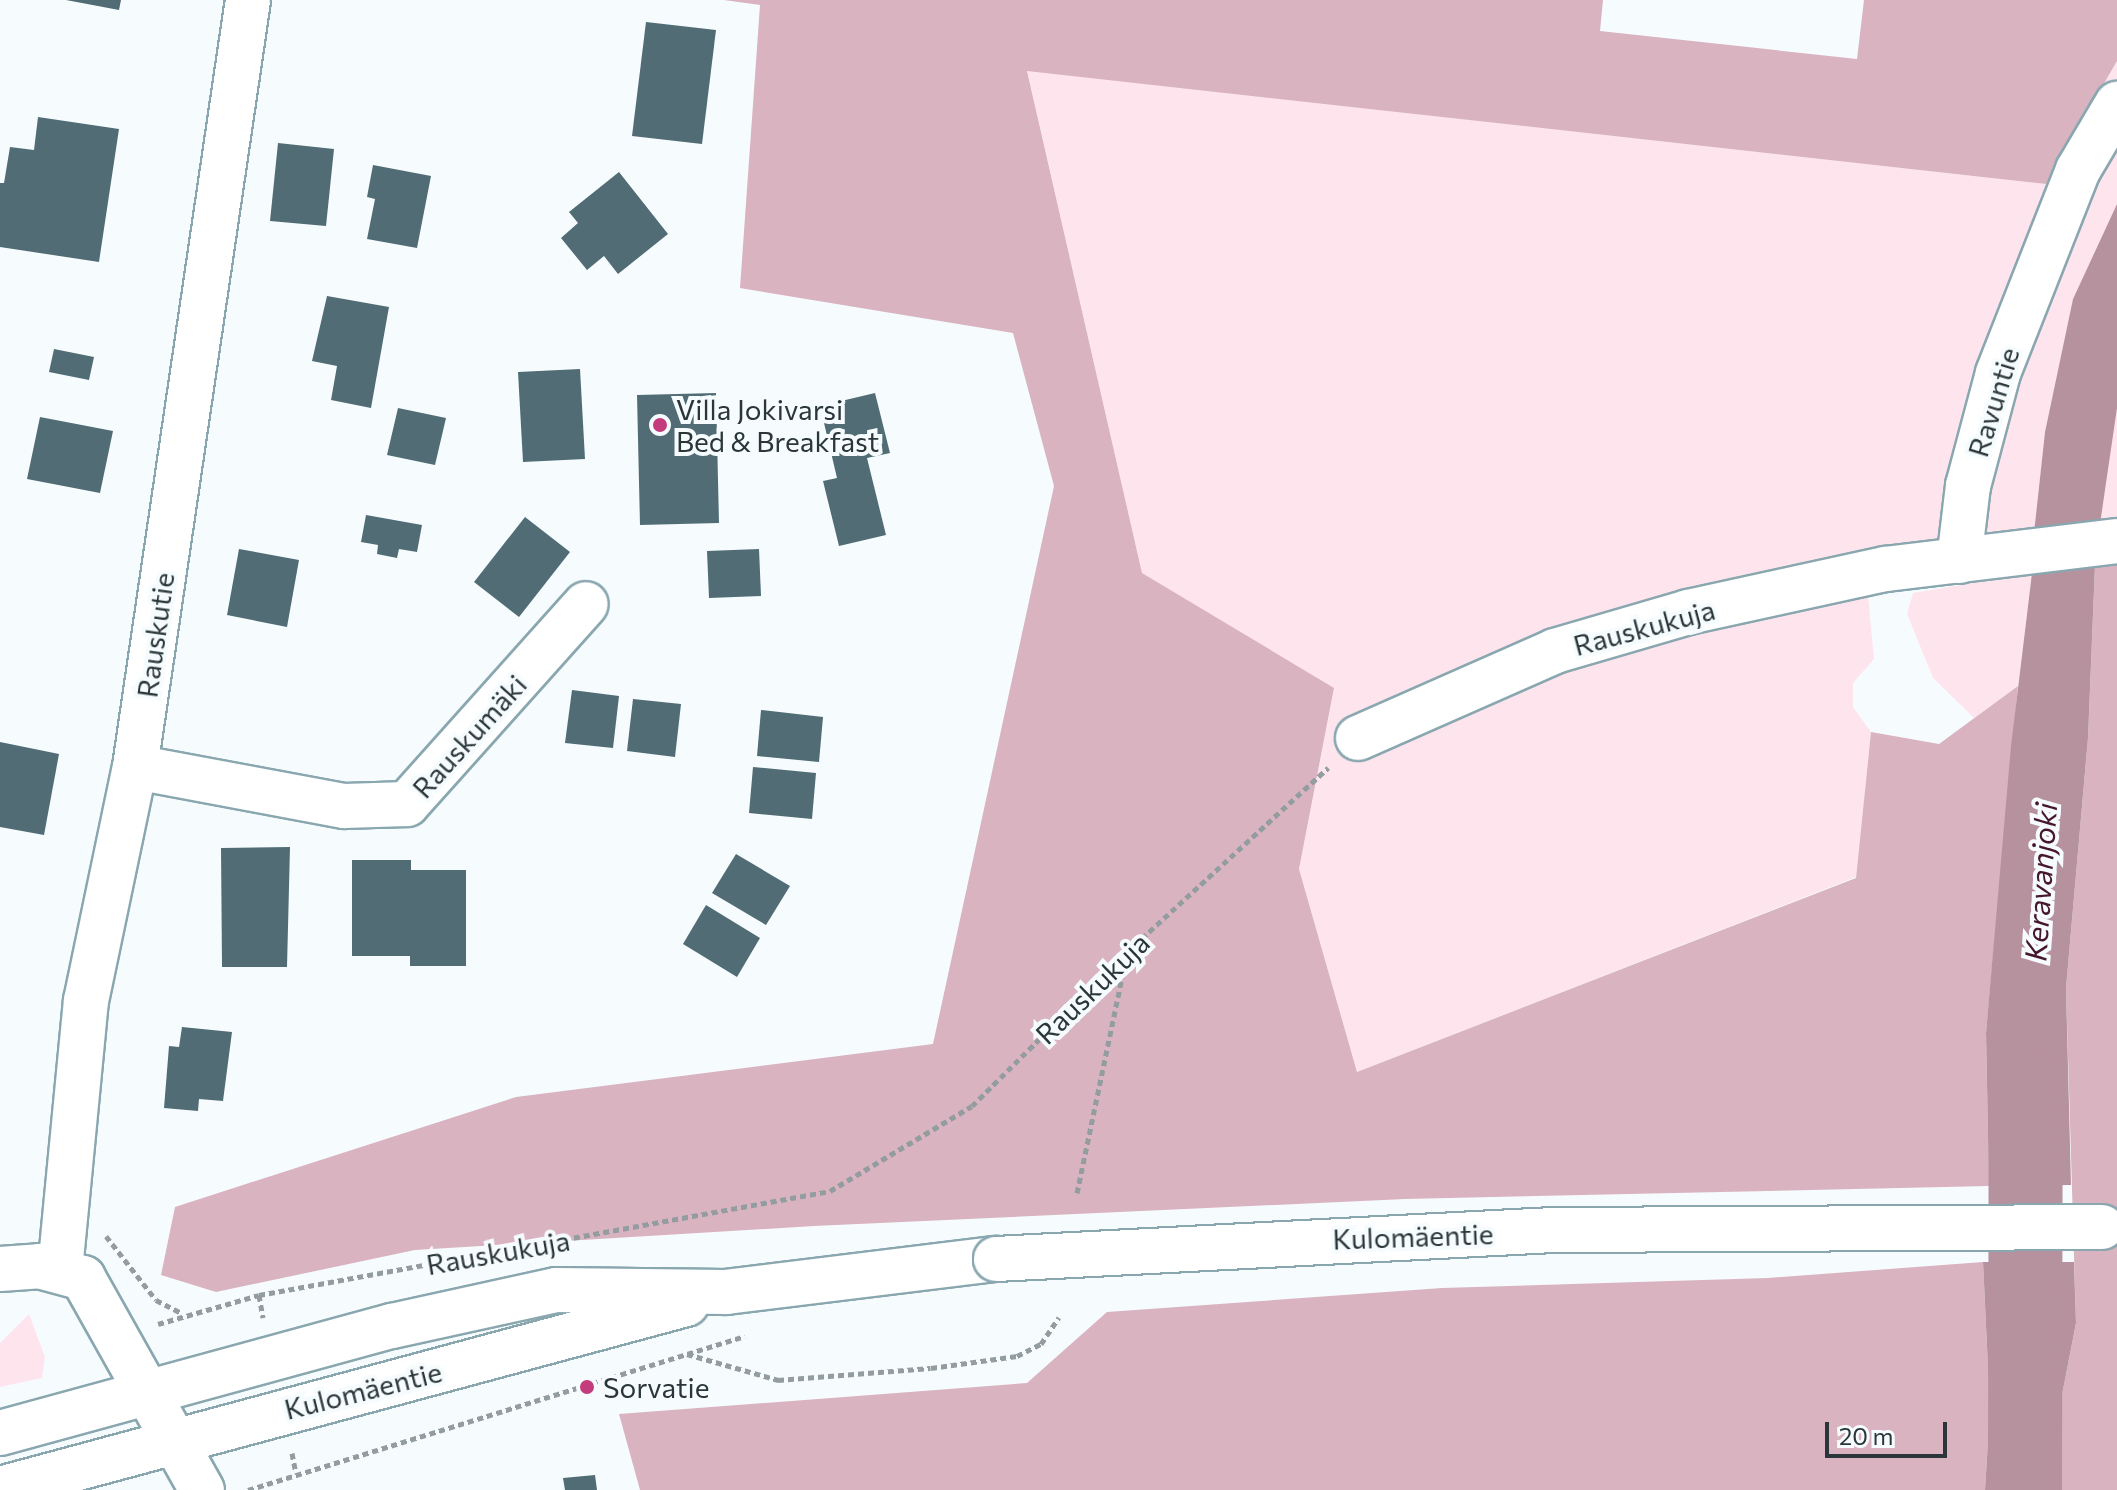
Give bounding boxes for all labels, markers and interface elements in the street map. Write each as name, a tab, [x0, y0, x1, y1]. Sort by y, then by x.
street label: Ravuntie	[1960, 343, 2026, 461]
place label: Villa Jokivarsi Bed & Breakfast	[676, 392, 879, 458]
marker: Villa Jokivarsi Bed & Breakfast	[651, 416, 669, 434]
street label: Rauskutie	[130, 570, 180, 700]
street label: Rauskukuja	[1570, 592, 1718, 662]
street label: Rauskumäki	[405, 668, 533, 804]
water label: Keravanjoki	[2017, 802, 2063, 962]
street label: Rauskukuja	[1028, 926, 1156, 1050]
street label: Kulomäentie	[1332, 1216, 1494, 1256]
street label: Rauskukuja	[424, 1223, 572, 1281]
street label: Kulomäentie	[281, 1354, 445, 1426]
place label: Sorvatie	[603, 1370, 710, 1404]
marker: Sorvatie	[578, 1378, 596, 1396]
scale bar	[1829, 1406, 1951, 1456]
text: 20 m	[1839, 1421, 1893, 1450]

